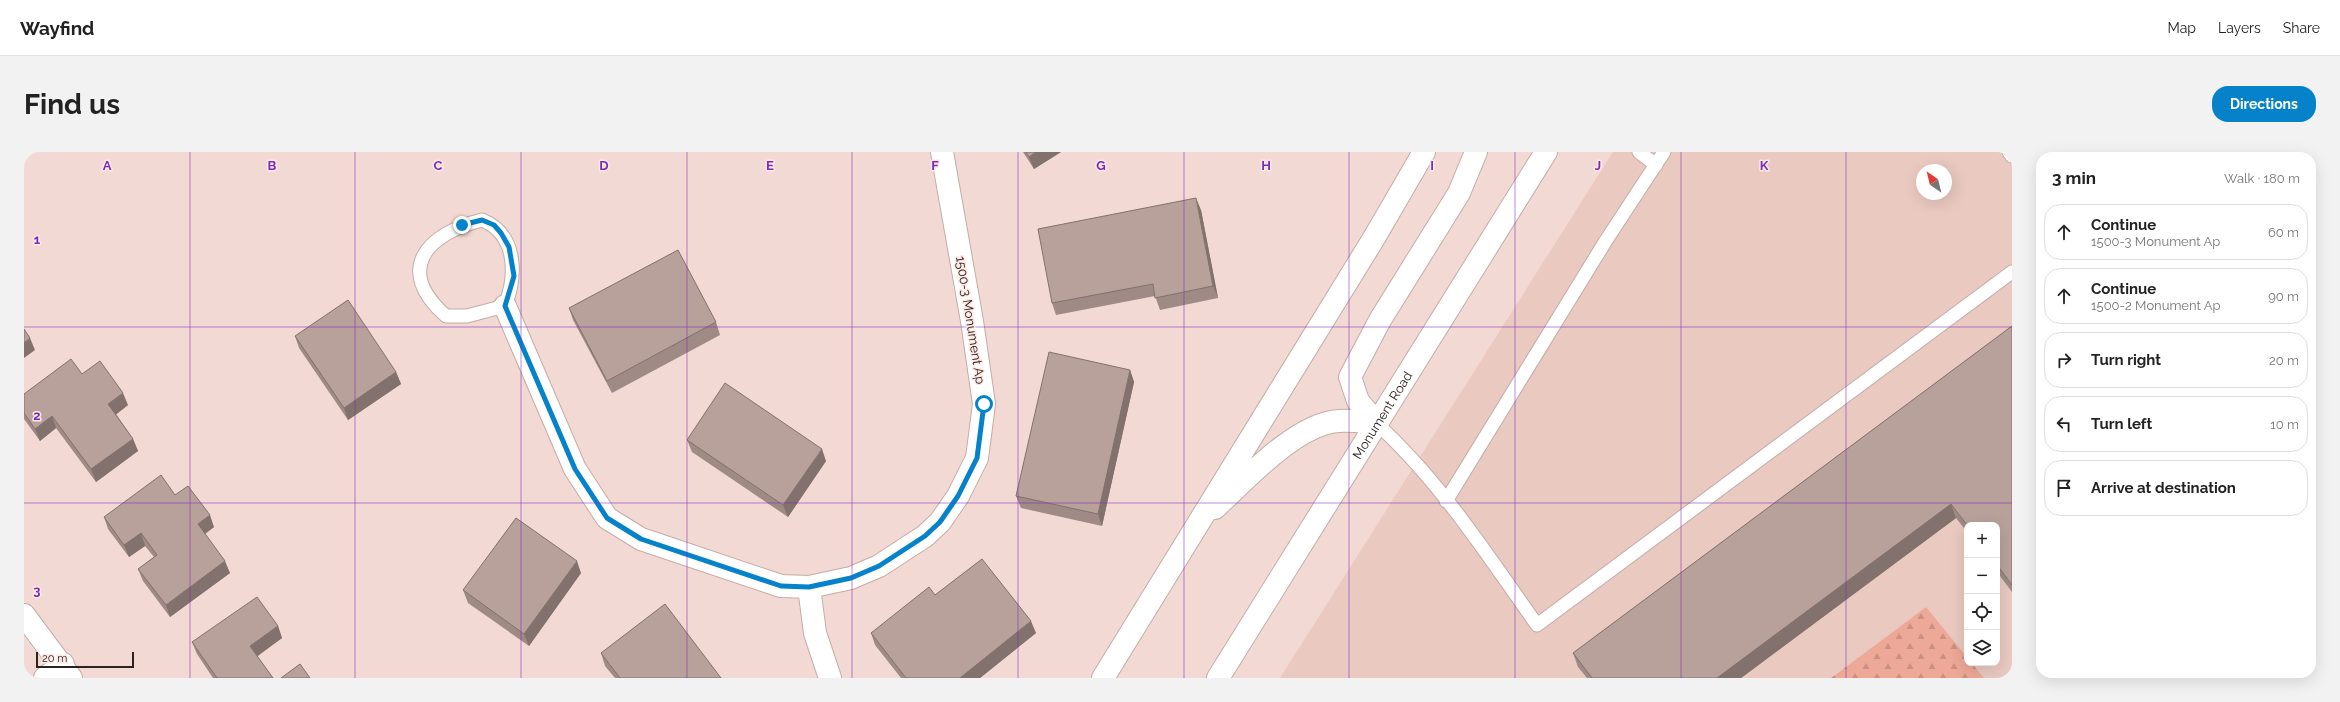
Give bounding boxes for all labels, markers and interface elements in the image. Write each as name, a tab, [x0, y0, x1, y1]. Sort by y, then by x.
text: Wayfind	[20, 17, 94, 39]
text: Map	[2168, 20, 2196, 36]
text: Layers	[2218, 20, 2261, 36]
text: Share	[2283, 20, 2320, 36]
button: Directions	[2212, 86, 2316, 122]
text: Find us	[24, 88, 120, 121]
text: A	[103, 158, 112, 173]
text: B	[268, 158, 277, 173]
text: C	[434, 158, 443, 173]
text: D	[599, 158, 609, 173]
text: E	[766, 158, 774, 173]
text: F	[931, 158, 939, 173]
text: G	[1096, 158, 1106, 173]
text: H	[1261, 158, 1271, 173]
text: I	[1430, 158, 1434, 173]
text: J	[1595, 158, 1601, 173]
text: K	[1760, 158, 1769, 173]
north arrow	[1916, 164, 1952, 200]
text: 3 min	[2052, 168, 2096, 188]
text: Walk · 180 m	[2224, 171, 2300, 186]
route end	[453, 216, 471, 234]
text: Continue	[2091, 216, 2156, 234]
icon: ahead	[2053, 221, 2075, 243]
text: 60 m	[2268, 225, 2299, 240]
text: 1	[34, 232, 41, 247]
text: 1500-3 Monument Ap	[2091, 234, 2220, 249]
street label: 1500-3 Monument Ap	[953, 255, 988, 385]
text: Continue	[2091, 280, 2156, 298]
icon: ahead	[2053, 285, 2075, 307]
text: 90 m	[2268, 289, 2299, 304]
text: 1500-2 Monument Ap	[2091, 298, 2221, 313]
icon: right	[2053, 349, 2075, 371]
text: Turn right	[2091, 351, 2161, 369]
text: 20 m	[2269, 353, 2299, 368]
street label: Monument Road	[1350, 369, 1415, 462]
route start	[975, 395, 993, 413]
text: 2	[33, 408, 41, 423]
icon: left	[2053, 413, 2075, 435]
text: Turn left	[2091, 415, 2152, 433]
text: 10 m	[2270, 417, 2299, 432]
icon: arrive	[2053, 477, 2075, 499]
text: Arrive at destination	[2091, 479, 2236, 497]
map controls	[1964, 522, 2000, 666]
button: +	[1964, 522, 2000, 558]
button: −	[1964, 558, 2000, 594]
text: 3	[33, 583, 41, 598]
button: locate	[1964, 594, 2000, 630]
button: layers	[1964, 630, 2000, 666]
scale bar	[36, 650, 134, 669]
text: 20 m	[42, 652, 67, 665]

